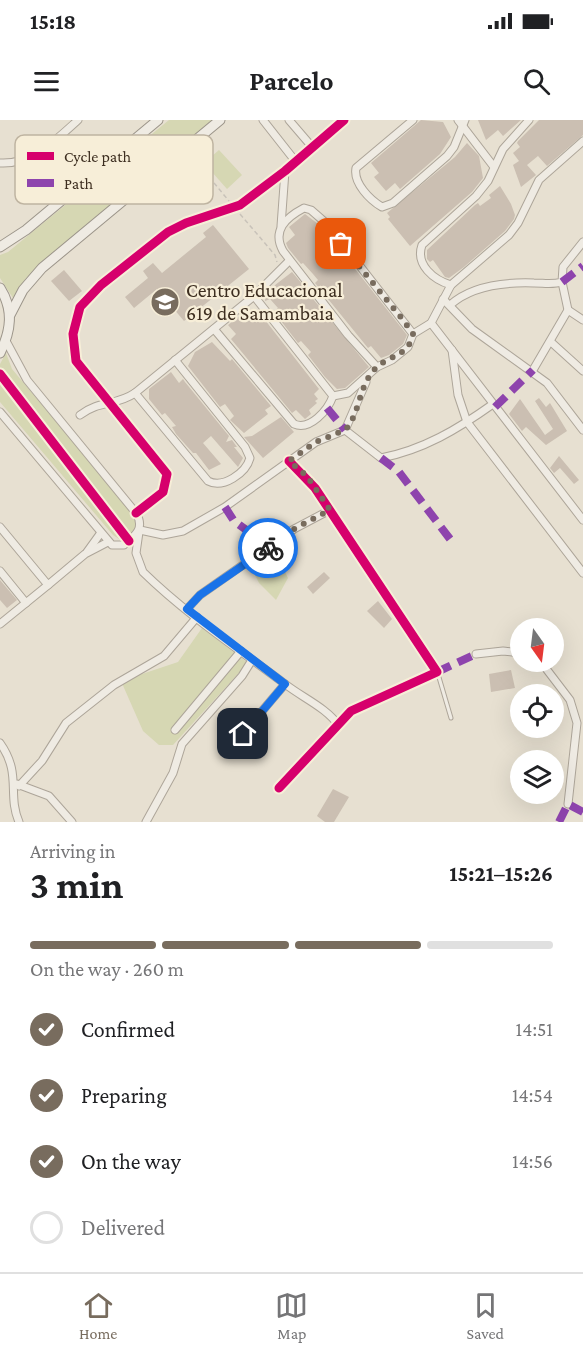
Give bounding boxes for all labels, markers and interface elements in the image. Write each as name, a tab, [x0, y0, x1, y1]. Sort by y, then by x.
text: 15:18	[30, 9, 76, 34]
icon: menu	[30, 65, 63, 98]
icon: search	[520, 65, 553, 98]
text: Parcelo	[249, 66, 334, 96]
legend	[15, 135, 213, 204]
text: Cycle path	[64, 148, 131, 166]
text: Path	[64, 175, 94, 192]
pin	[315, 218, 366, 269]
icon: bag	[324, 227, 357, 260]
place label: Centro Educacional 619 de Samambaia	[186, 279, 342, 324]
school or university icon: Centro Educacional 619 de Samambaia	[149, 286, 181, 318]
courier	[238, 518, 298, 578]
icon: bike	[252, 532, 285, 565]
north arrow	[510, 618, 564, 672]
map controls	[510, 618, 564, 804]
button: locate	[510, 684, 564, 738]
pin	[217, 708, 268, 759]
icon: home	[226, 717, 259, 750]
button: layers	[510, 750, 564, 804]
text: Arriving in	[30, 840, 115, 862]
text: 15:21–15:26	[449, 861, 553, 886]
text: 3 min	[30, 863, 123, 906]
text: On the way · 260 m	[30, 958, 184, 980]
icon: check	[30, 1013, 63, 1046]
text: Confirmed	[81, 1017, 175, 1042]
text: 14:51	[516, 1018, 553, 1040]
icon: check	[30, 1079, 63, 1112]
text: Preparing	[81, 1083, 167, 1108]
text: 14:54	[512, 1084, 553, 1106]
icon: check	[30, 1145, 63, 1178]
text: On the way	[81, 1149, 181, 1174]
text: 14:56	[512, 1150, 553, 1172]
text: Delivered	[81, 1215, 165, 1240]
tab: Home	[79, 1289, 117, 1342]
tab: Map	[275, 1289, 308, 1342]
tab: Saved	[466, 1289, 504, 1342]

